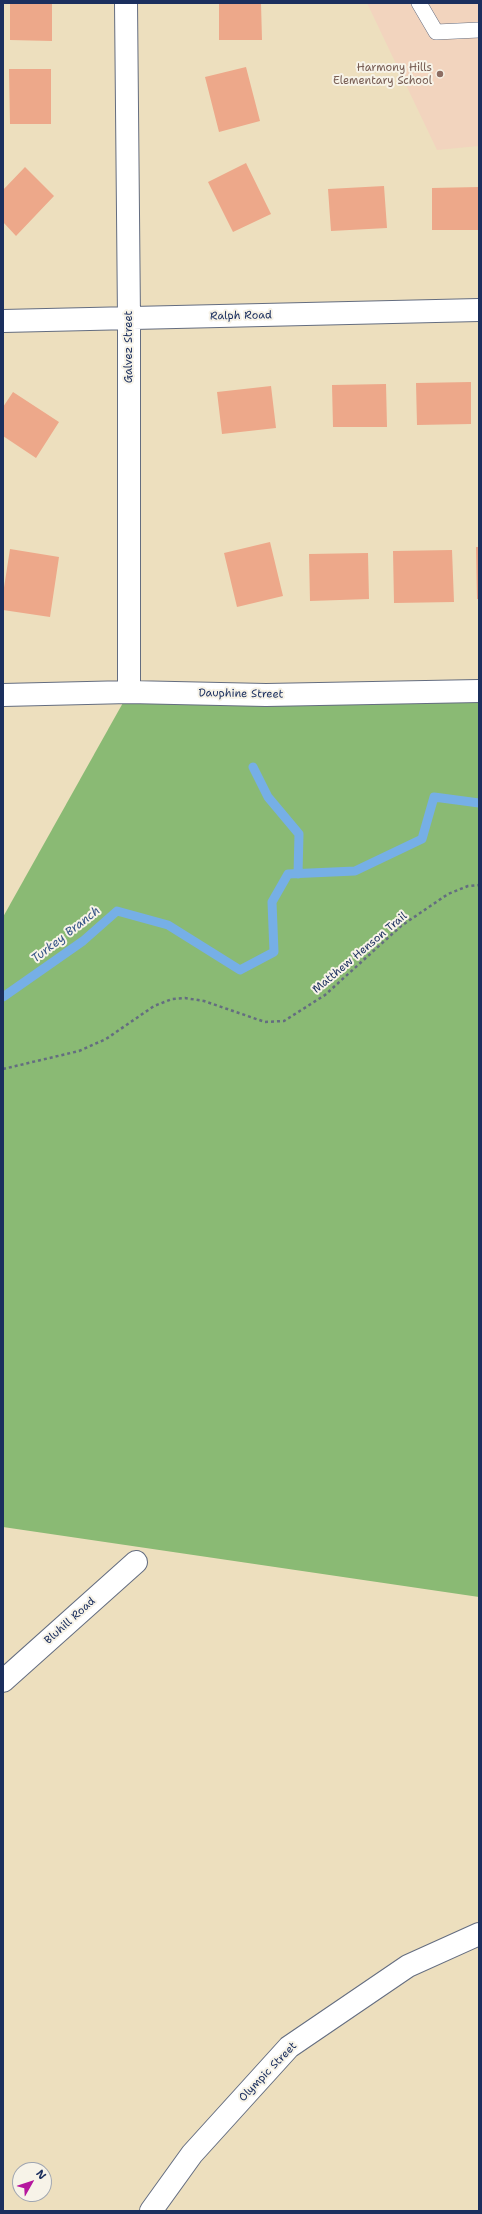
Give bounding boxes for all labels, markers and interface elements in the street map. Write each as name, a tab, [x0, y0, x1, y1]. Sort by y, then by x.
place label: Harmony Hills Elementary School	[333, 61, 432, 87]
marker: Harmony Hills Elementary School	[435, 69, 445, 79]
street label: Ralph Road	[210, 309, 272, 323]
street label: Galvez Street	[122, 311, 136, 383]
street label: Dauphine Street	[198, 687, 284, 701]
water label: Turkey Branch	[29, 904, 103, 966]
street label: Matthew Henson Trail	[310, 910, 410, 996]
street label: Bluhill Road	[42, 1595, 98, 1647]
street label: Olympic Street	[236, 2040, 300, 2104]
north arrow	[12, 2162, 52, 2202]
text: N	[32, 2167, 50, 2183]

